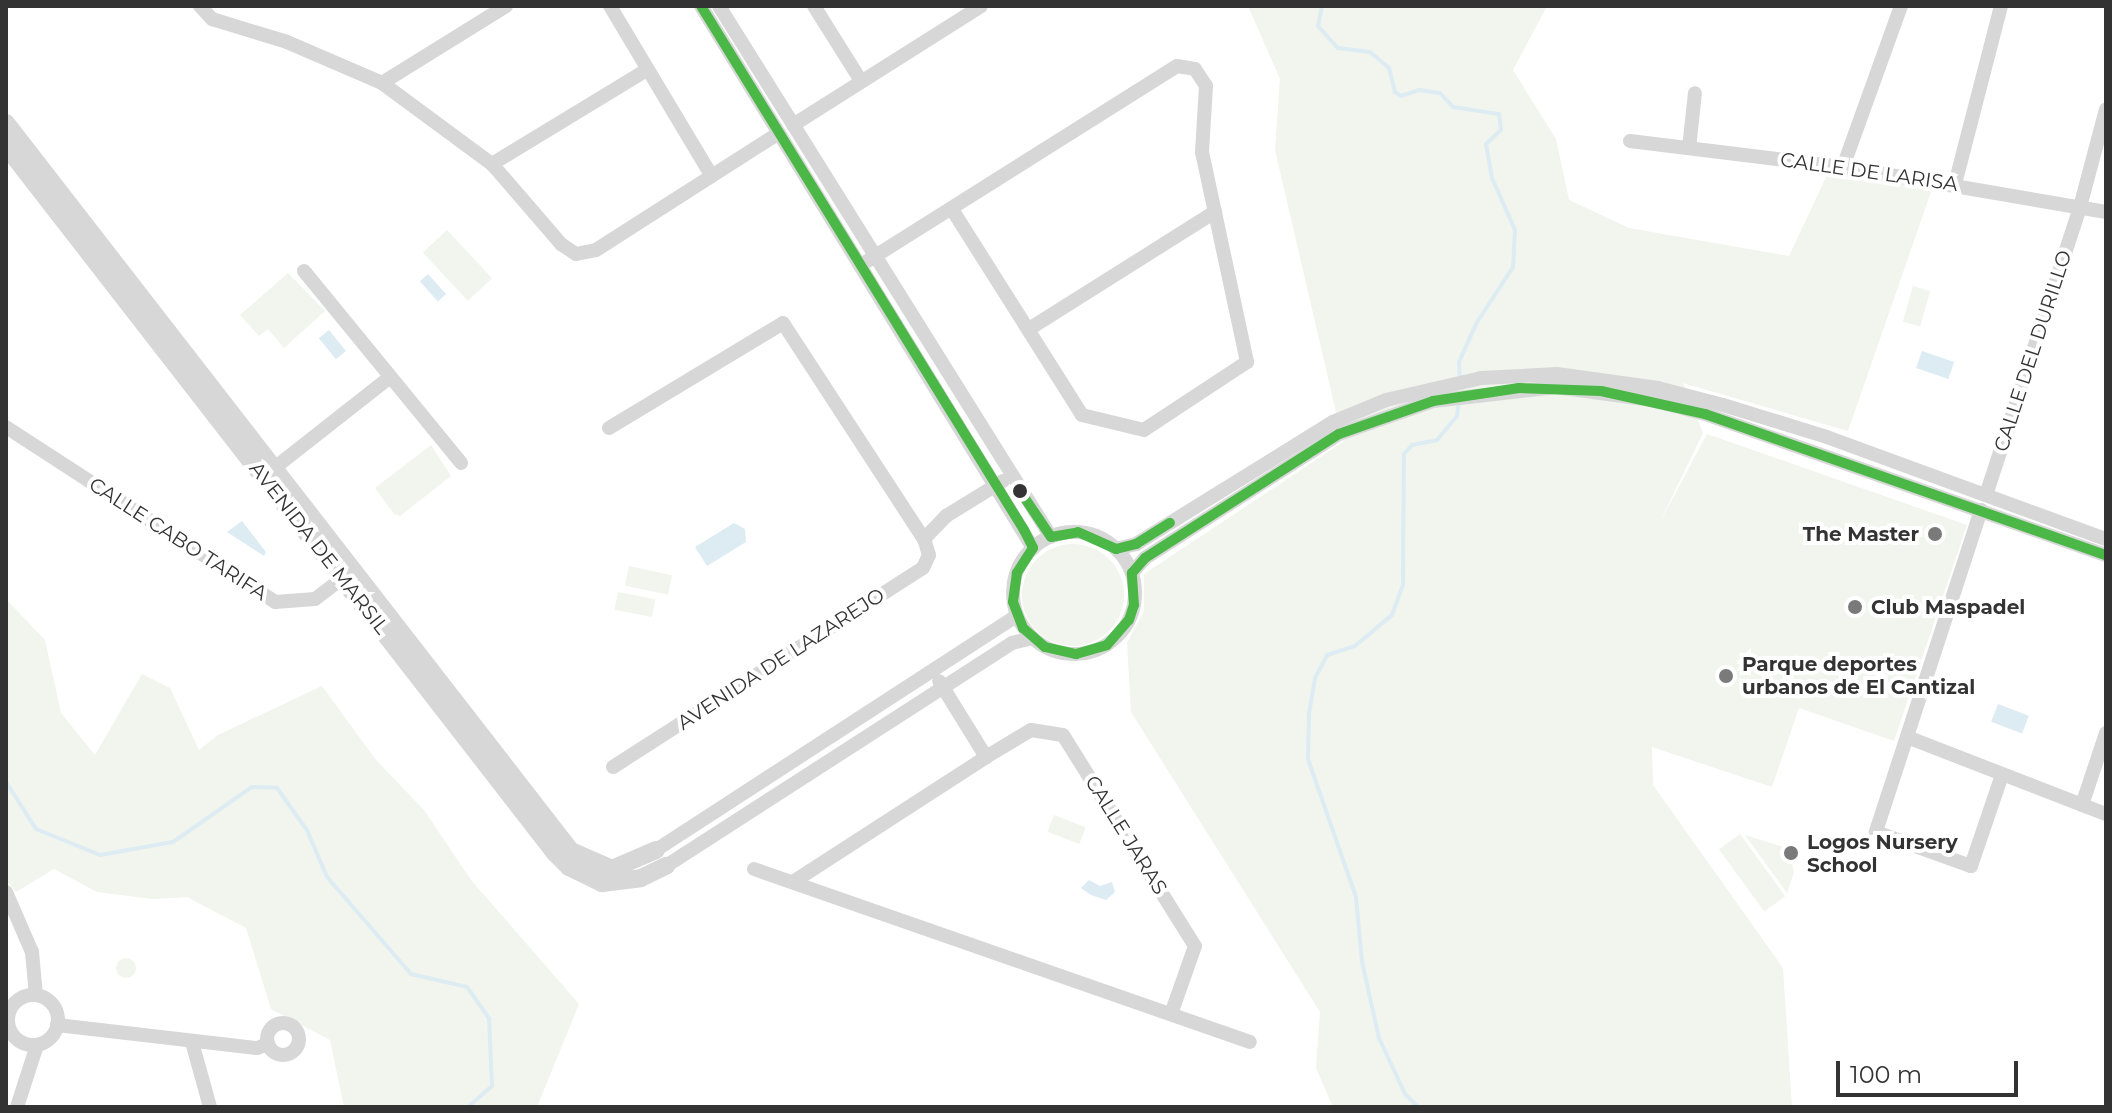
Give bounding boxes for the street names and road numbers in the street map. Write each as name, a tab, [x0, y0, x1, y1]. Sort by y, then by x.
street label: CALLE DE LARISA	[1779, 148, 1959, 196]
street label: CALLE DEL DURILLO	[1989, 247, 2077, 455]
street label: AVENIDA DE MARSIL	[244, 457, 394, 639]
street label: CALLE CABO TARIFA	[84, 472, 272, 606]
street label: AVENIDA DE LAZAREJO	[673, 583, 889, 735]
street label: CALLE JARAS	[1080, 771, 1172, 899]

